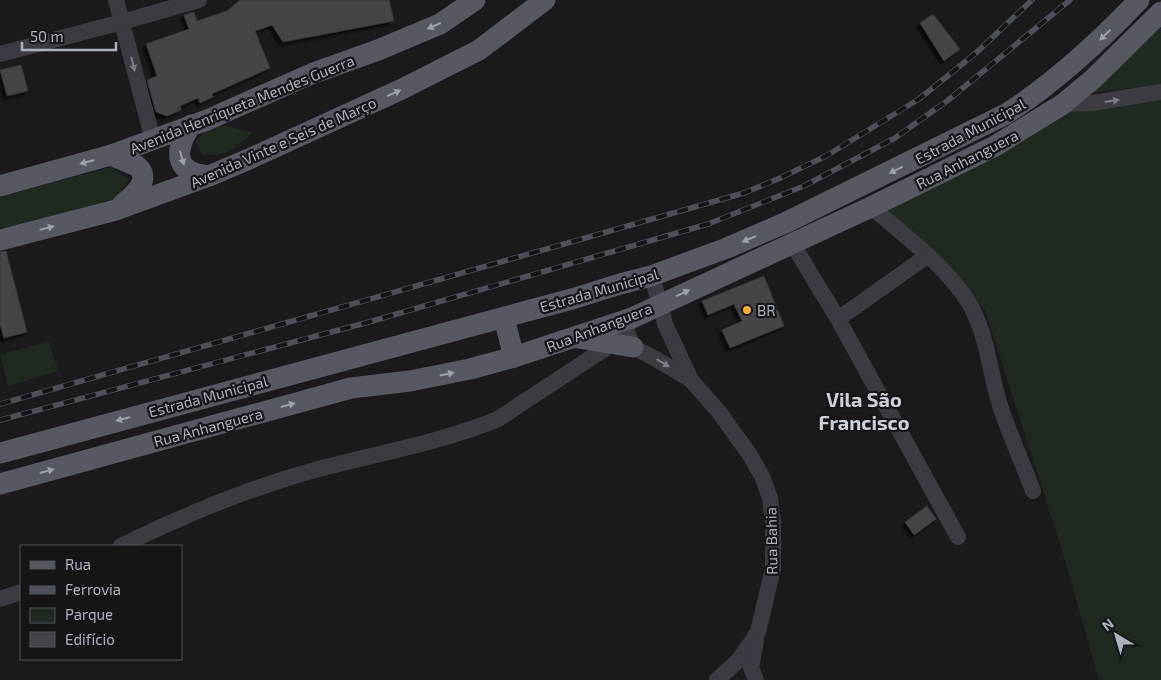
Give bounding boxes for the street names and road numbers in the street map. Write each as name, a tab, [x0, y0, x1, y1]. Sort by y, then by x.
street label: Avenida Henriqueta Mendes Guerra	[127, 51, 357, 157]
street label: Avenida Vinte e Seis de Março	[187, 93, 379, 192]
street label: Estrada Municipal	[912, 94, 1029, 168]
street label: Rua Anhanguera	[913, 126, 1021, 192]
street label: Estrada Municipal	[538, 264, 661, 316]
street label: Rua Anhanguera	[544, 299, 654, 355]
street label: Estrada Municipal	[146, 371, 270, 421]
street label: Rua Anhanguera	[152, 404, 264, 450]
street label: Rua Bahia	[761, 507, 781, 575]

